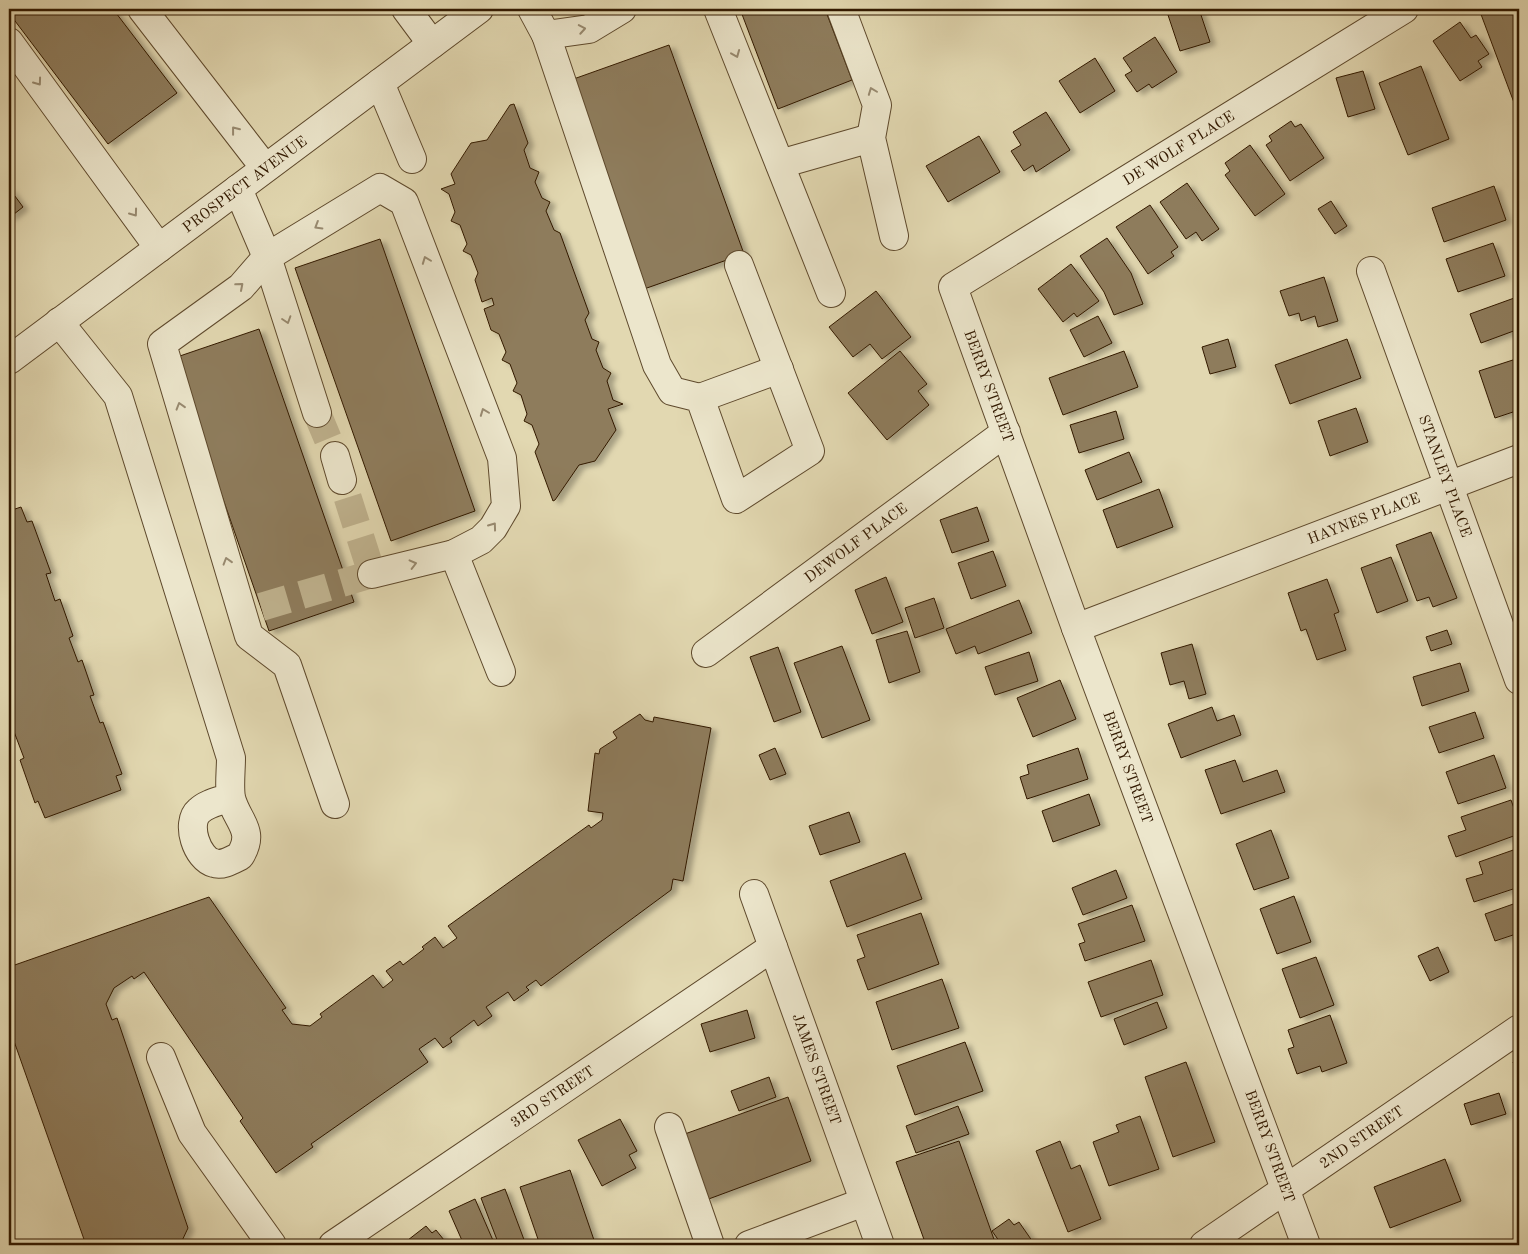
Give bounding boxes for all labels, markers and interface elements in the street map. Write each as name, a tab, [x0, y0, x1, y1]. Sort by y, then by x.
one-way arrow	[577, 25, 586, 35]
one-way arrow	[730, 49, 740, 58]
one-way arrow	[31, 76, 41, 85]
one-way arrow	[868, 87, 878, 96]
street label: DE WOLF PLACE	[1121, 109, 1238, 189]
one-way arrow	[233, 127, 241, 136]
street label: PROSPECT AVENUE	[181, 134, 310, 236]
one-way arrow	[128, 207, 136, 216]
one-way arrow	[315, 219, 324, 229]
one-way arrow	[422, 256, 433, 265]
one-way arrow	[235, 283, 244, 292]
one-way arrow	[282, 315, 292, 324]
street label: BERRY STREET	[960, 328, 1015, 445]
one-way arrow	[176, 402, 186, 410]
one-way arrow	[480, 408, 490, 417]
street label: STANLEY PLACE	[1415, 413, 1473, 540]
street label: HAYNES PLACE	[1306, 491, 1423, 548]
street label: DEWOLF PLACE	[802, 501, 911, 587]
one-way arrow	[487, 522, 496, 532]
one-way arrow	[222, 558, 232, 566]
one-way arrow	[409, 559, 418, 570]
street label: BERRY STREET	[1099, 709, 1154, 826]
street label: JAMES STREET	[789, 1012, 842, 1127]
street label: 3RD STREET	[509, 1064, 598, 1131]
street label: BERRY STREET	[1241, 1088, 1296, 1205]
street label: 2ND STREET	[1318, 1104, 1407, 1172]

